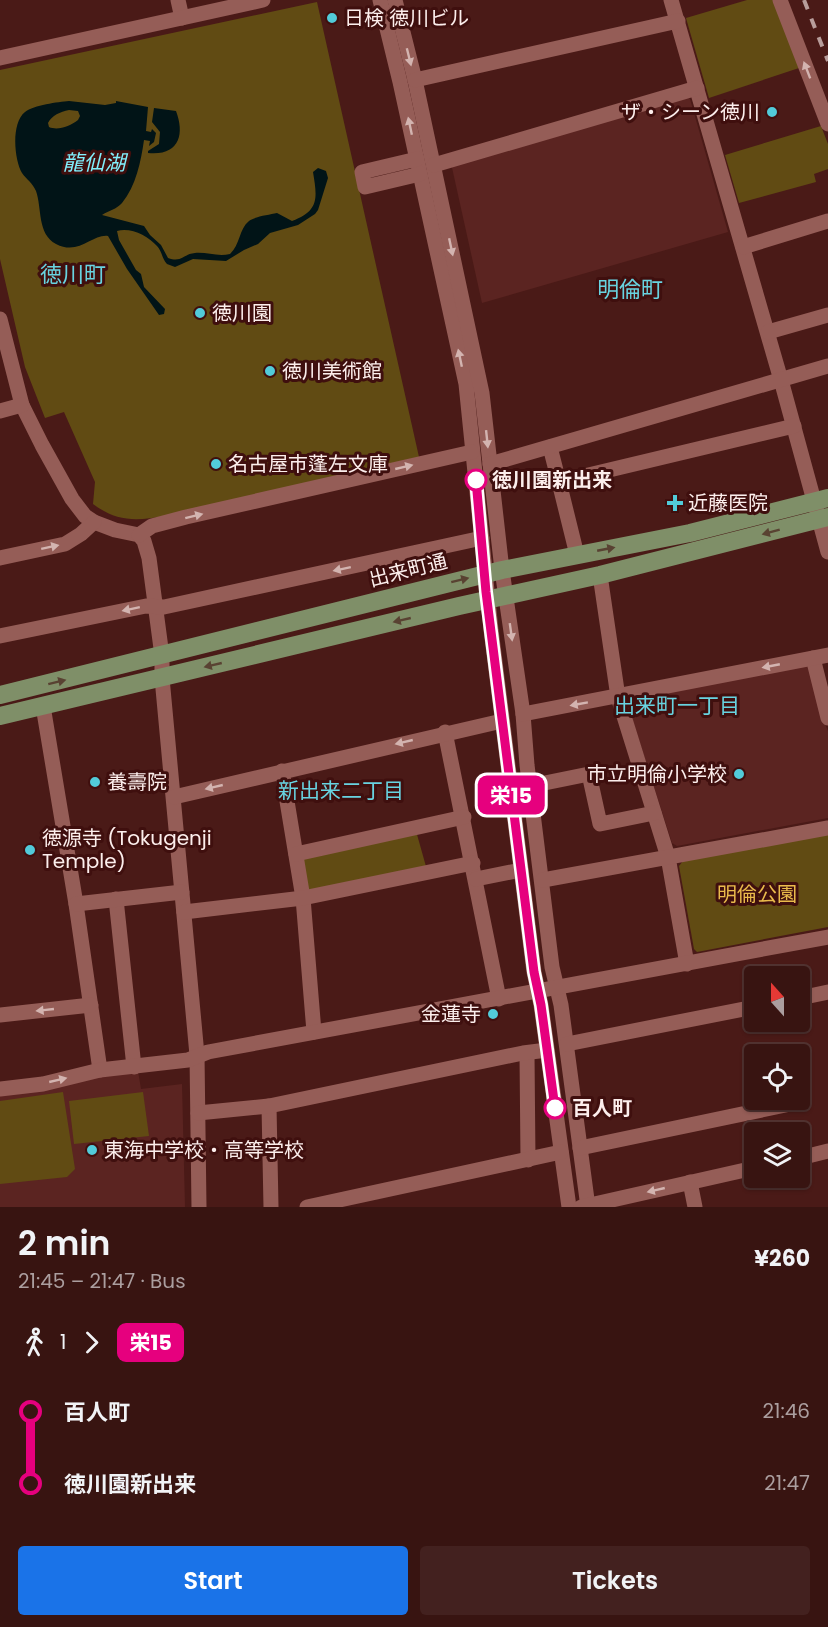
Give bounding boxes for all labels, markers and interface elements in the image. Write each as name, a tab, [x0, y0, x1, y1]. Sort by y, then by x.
place label: 日検 徳川ビル	[344, 4, 469, 32]
marker: 日検 徳川ビル	[325, 11, 339, 25]
one-way arrow	[405, 48, 415, 66]
one-way arrow	[802, 61, 811, 79]
place label: ザ・シーン徳川	[621, 98, 760, 126]
marker: ザ・シーン徳川	[765, 105, 779, 119]
one-way arrow	[404, 117, 414, 136]
water label: 龍仙湖	[63, 148, 128, 177]
one-way arrow	[447, 238, 456, 257]
district label: 徳川町	[40, 259, 106, 290]
district label: 明倫町	[597, 274, 663, 305]
place label: 徳川園	[212, 299, 272, 327]
marker: 徳川園	[193, 306, 207, 320]
one-way arrow	[455, 349, 465, 367]
place label: 徳川美術館	[282, 357, 382, 385]
marker: 徳川美術館	[263, 364, 277, 378]
one-way arrow	[482, 429, 492, 448]
place label: 名古屋市蓬左文庫	[228, 450, 388, 478]
marker: 名古屋市蓬左文庫	[209, 457, 223, 471]
one-way arrow	[395, 462, 413, 472]
place label: 徳川園新出来	[492, 466, 612, 494]
marker: 徳川園新出来	[465, 469, 487, 491]
place label: 近藤医院	[688, 489, 768, 517]
marker: 近藤医院	[666, 494, 684, 512]
one-way arrow	[184, 510, 203, 520]
one-way arrow	[762, 527, 781, 537]
one-way arrow	[41, 542, 60, 551]
one-way arrow	[596, 544, 615, 553]
street label: 出来町通	[366, 547, 450, 593]
one-way arrow	[333, 564, 352, 574]
one-way arrow	[451, 575, 469, 585]
one-way arrow	[121, 605, 140, 614]
one-way arrow	[393, 616, 412, 626]
one-way arrow	[507, 623, 516, 642]
one-way arrow	[203, 661, 222, 671]
one-way arrow	[761, 662, 780, 671]
one-way arrow	[48, 676, 66, 686]
district label: 出来町一丁目	[614, 691, 740, 720]
one-way arrow	[570, 700, 589, 709]
one-way arrow	[395, 738, 413, 748]
place label: 市立明倫小学校	[587, 760, 727, 788]
marker: 市立明倫小学校	[732, 767, 746, 781]
place label: 養壽院	[107, 768, 167, 796]
marker: 養壽院	[88, 775, 102, 789]
district label: 新出来二丁目	[278, 776, 404, 805]
line badge: 栄15	[476, 776, 546, 814]
text: 栄15	[490, 781, 532, 810]
one-way arrow	[205, 782, 223, 792]
place label: 徳源寺 (Tokugenji Temple)	[42, 824, 212, 875]
marker: 徳源寺 (Tokugenji Temple)	[23, 843, 37, 857]
park label: 明倫公園	[717, 880, 797, 908]
north arrow	[744, 966, 810, 1032]
map controls	[744, 966, 810, 1188]
place label: 金蓮寺	[421, 1000, 481, 1028]
one-way arrow	[36, 1006, 55, 1015]
marker: 金蓮寺	[486, 1007, 500, 1021]
button: locate	[744, 1044, 810, 1110]
one-way arrow	[49, 1075, 67, 1085]
place label: 百人町	[572, 1094, 632, 1122]
marker: 百人町	[544, 1097, 566, 1119]
button: layers	[744, 1122, 810, 1188]
place label: 東海中学校・高等学校	[104, 1136, 304, 1164]
marker: 東海中学校・高等学校	[85, 1143, 99, 1157]
one-way arrow	[647, 1186, 666, 1195]
text: 2 min	[18, 1220, 110, 1267]
text: ¥260	[754, 1243, 810, 1274]
text: 21:45 – 21:47 · Bus	[18, 1267, 186, 1295]
icon: walk	[18, 1326, 51, 1359]
icon: forward	[75, 1326, 108, 1359]
text: 1	[60, 1328, 66, 1356]
text: 栄15	[129, 1328, 172, 1357]
text: 百人町	[64, 1397, 130, 1428]
text: 21:46	[763, 1397, 810, 1425]
text: 徳川園新出来	[64, 1469, 196, 1500]
text: 21:47	[764, 1469, 810, 1497]
button: Start	[18, 1546, 408, 1615]
button: Tickets	[420, 1546, 810, 1615]

